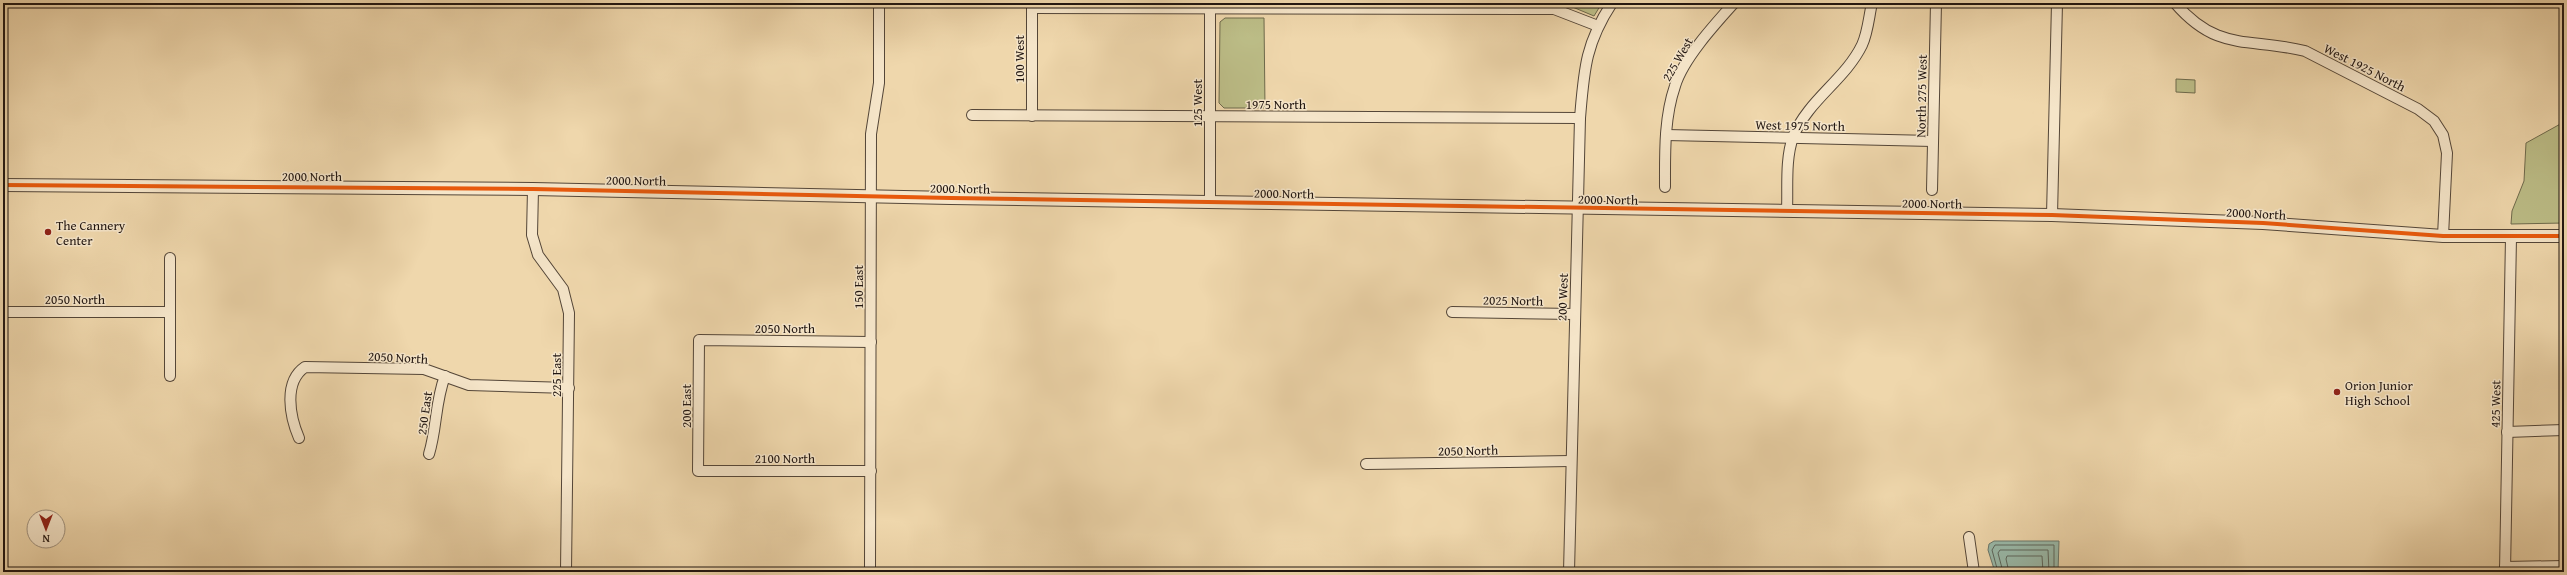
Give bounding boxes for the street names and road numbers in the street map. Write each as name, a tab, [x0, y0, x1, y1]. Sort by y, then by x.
street label: 225 West	[1657, 33, 1698, 85]
street label: 100 West	[1010, 35, 1029, 83]
street label: West 1925 North	[2321, 39, 2410, 97]
street label: North 275 West	[1911, 54, 1932, 138]
street label: 125 West	[1188, 79, 1207, 127]
street label: 1975 North	[1246, 95, 1307, 114]
street label: West 1975 North	[1755, 115, 1846, 136]
street label: 2000 North	[282, 167, 343, 186]
street label: 2000 North	[606, 170, 667, 191]
street label: 2000 North	[930, 178, 991, 199]
street label: 2000 North	[1254, 183, 1315, 204]
street label: 2000 North	[1578, 189, 1639, 210]
street label: 2000 North	[1902, 193, 1963, 214]
street label: 2000 North	[2225, 202, 2287, 225]
street label: 150 East	[849, 265, 868, 309]
street label: 200 West	[1552, 272, 1573, 321]
street label: 2050 North	[45, 290, 106, 309]
street label: 2025 North	[1483, 290, 1544, 311]
street label: 2050 North	[755, 319, 816, 338]
street label: 2050 North	[367, 346, 429, 369]
street label: 225 East	[547, 353, 566, 397]
street label: 425 West	[2486, 379, 2505, 428]
street label: 200 East	[677, 384, 696, 428]
street label: 250 East	[412, 390, 437, 436]
street label: 2050 North	[1438, 440, 1499, 461]
street label: 2100 North	[755, 449, 816, 468]

